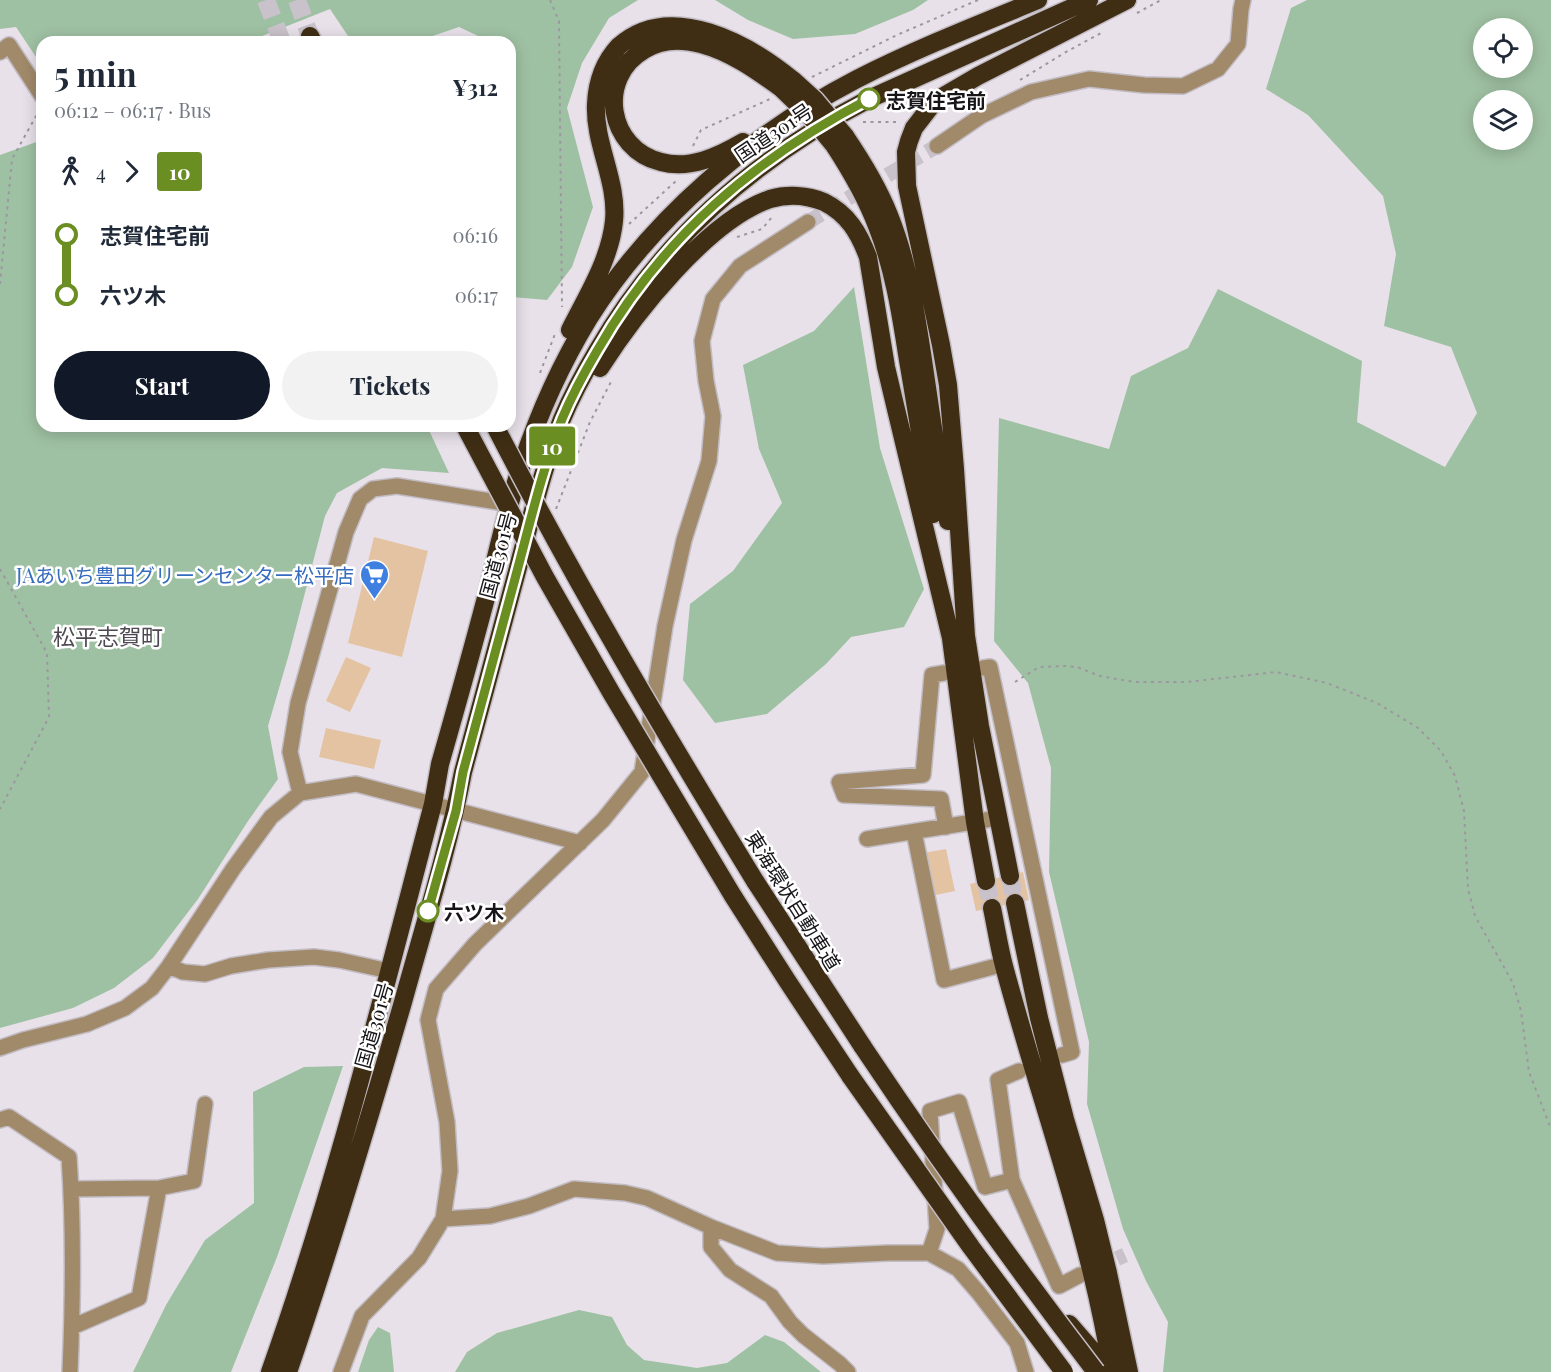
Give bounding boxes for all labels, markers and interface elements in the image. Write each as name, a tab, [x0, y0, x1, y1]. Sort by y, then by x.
map controls	[1473, 18, 1533, 150]
button: locate	[1473, 18, 1533, 78]
text: 5 min	[54, 51, 137, 95]
text: ¥312	[452, 72, 498, 102]
place label: 志賀住宅前	[886, 86, 986, 113]
marker: 志賀住宅前	[858, 88, 880, 110]
button: layers	[1473, 90, 1533, 150]
text: 06:12 – 06:17 · Bus	[54, 96, 211, 123]
street label: 国道301号	[729, 96, 817, 168]
icon: walk	[54, 155, 87, 188]
icon: forward	[115, 155, 148, 188]
text: 10	[169, 157, 190, 185]
text: 4	[96, 158, 106, 185]
text: 志賀住宅前	[100, 220, 210, 250]
text: 06:16	[453, 221, 498, 248]
text: 六ツ木	[100, 280, 166, 310]
text: 06:17	[455, 281, 498, 308]
button: Start	[54, 351, 270, 420]
button: Tickets	[282, 351, 498, 420]
line badge: 10	[525, 426, 579, 466]
text: 10	[541, 432, 563, 460]
street label: 国道301号	[473, 509, 521, 601]
supermarket icon: JAあいち豊田グリーンセンター松平店	[359, 558, 391, 600]
place label: JAあいち豊田グリーンセンター松平店	[15, 561, 354, 588]
district label: 松平志賀町	[53, 621, 163, 651]
street label: 東海環状自動車道	[740, 825, 848, 975]
place label: 六ツ木	[444, 898, 504, 925]
marker: 六ツ木	[417, 900, 439, 922]
street label: 国道301号	[348, 979, 398, 1071]

